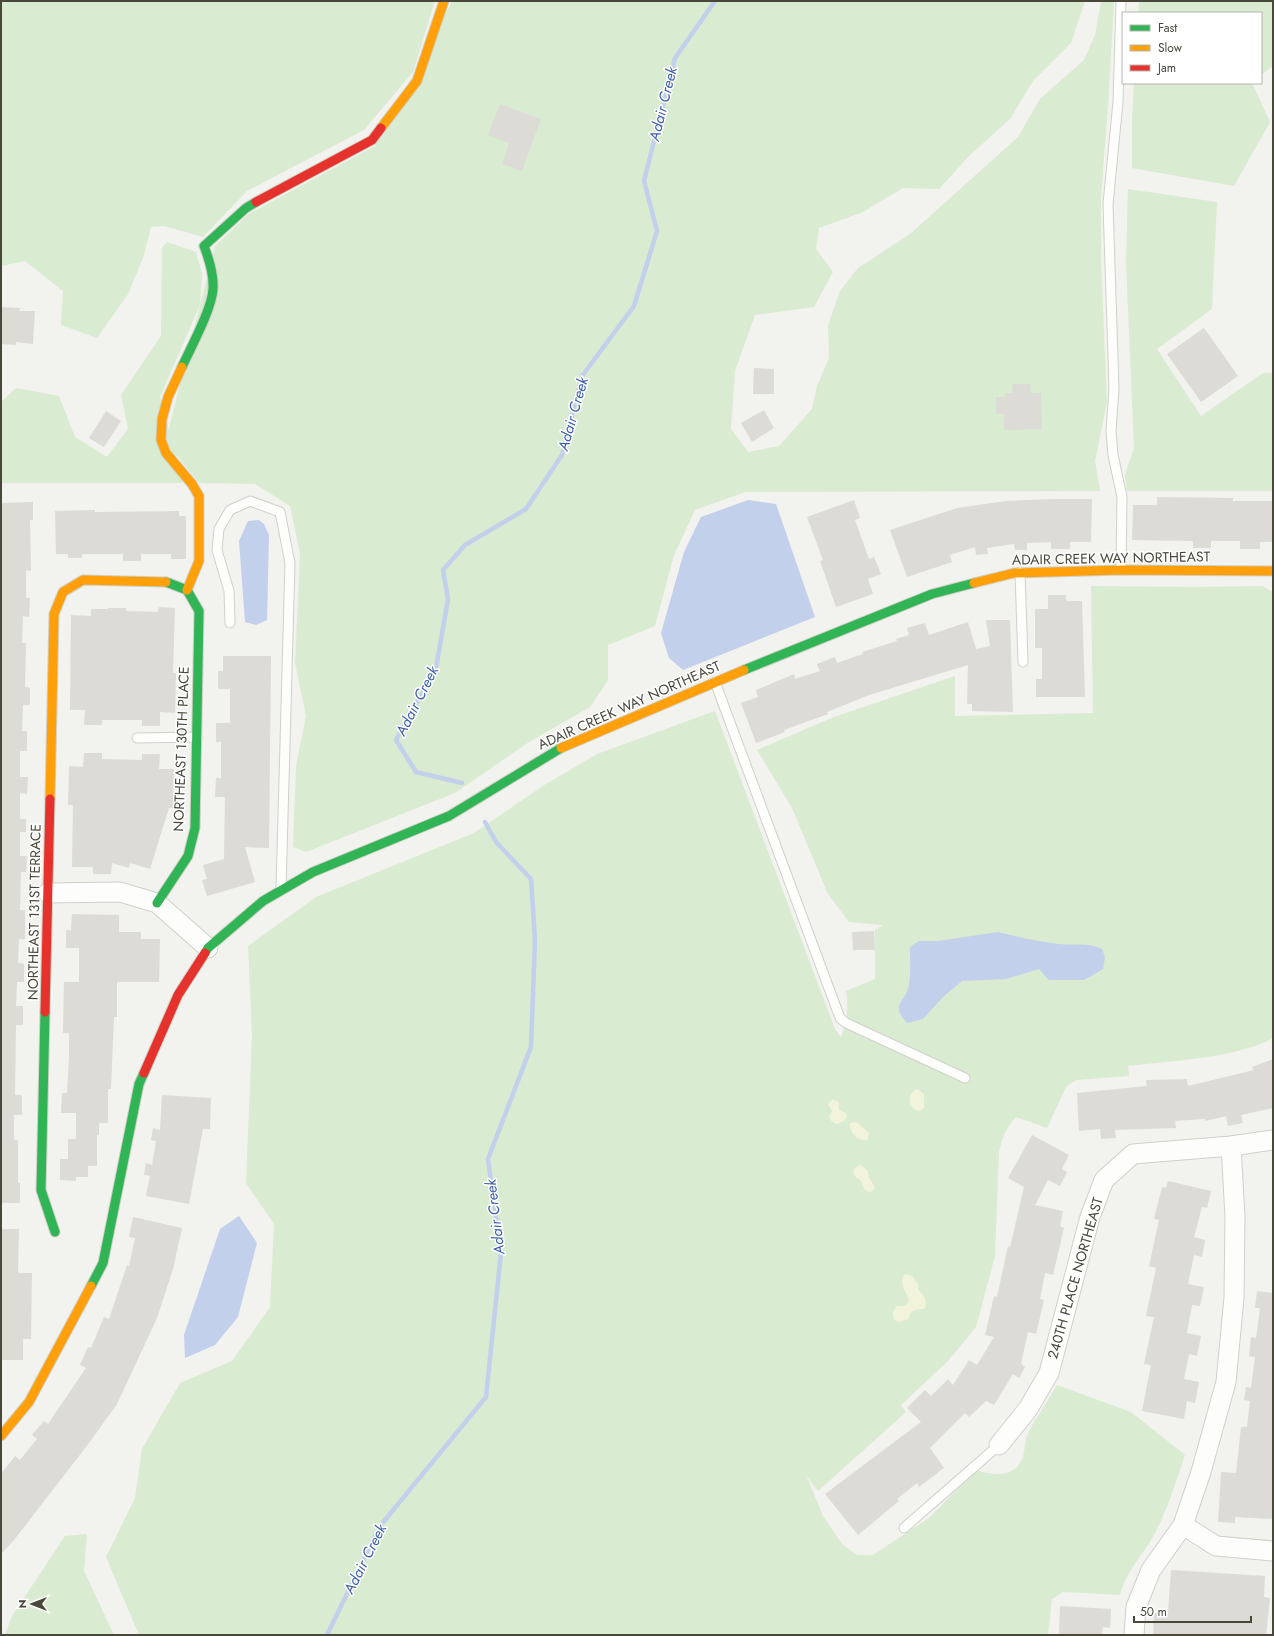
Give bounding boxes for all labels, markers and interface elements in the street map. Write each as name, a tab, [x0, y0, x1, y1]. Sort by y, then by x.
legend	[1122, 12, 1262, 84]
text: Fast	[1158, 19, 1177, 37]
text: Slow	[1158, 39, 1183, 57]
text: Jam	[1156, 59, 1176, 77]
water label: Adair Creek	[643, 64, 683, 144]
water label: Adair Creek	[552, 374, 594, 454]
street label: ADAIR CREEK WAY NORTHEAST	[1012, 546, 1211, 570]
street label: ADAIR CREEK WAY NORTHEAST	[534, 655, 724, 754]
water label: Adair Creek	[390, 662, 444, 741]
street label: NORTHEAST 130TH PLACE	[168, 666, 194, 832]
street label: NORTHEAST 131ST TERRACE	[22, 824, 46, 1000]
water label: Adair Creek	[479, 1178, 511, 1257]
street label: 240TH PLACE NORTHEAST	[1042, 1194, 1108, 1361]
water label: Adair Creek	[338, 1520, 392, 1599]
north arrow	[12, 1584, 52, 1624]
scale bar	[1134, 1598, 1251, 1624]
text: N	[14, 1600, 30, 1608]
text: 50 m	[1140, 1603, 1167, 1621]

